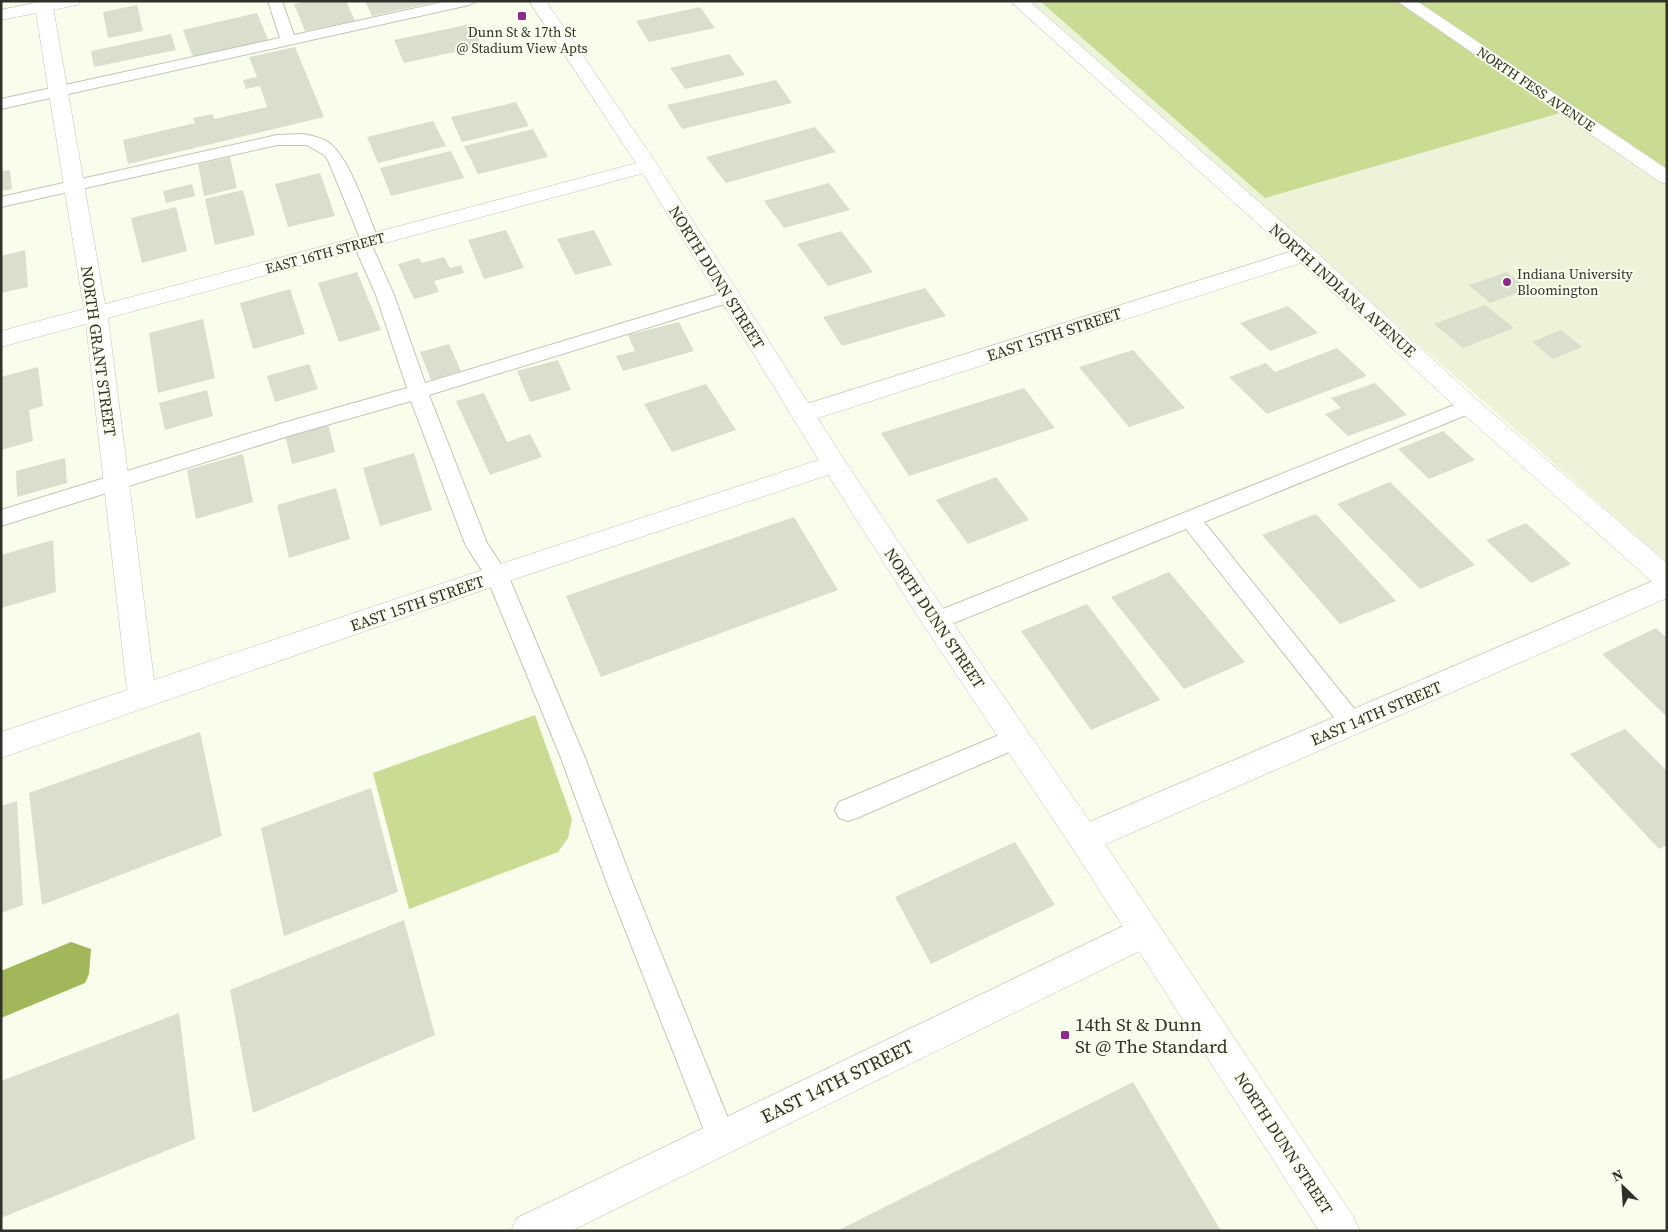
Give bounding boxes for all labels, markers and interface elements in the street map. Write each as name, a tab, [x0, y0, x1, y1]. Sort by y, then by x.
marker: Dunn St & 17th St @ Stadium View Apts	[516, 10, 528, 22]
place label: Dunn St & 17th St @ Stadium View Apts	[456, 22, 588, 58]
street label: NORTH FESS AVENUE	[1473, 42, 1599, 136]
street label: NORTH DUNN STREET	[664, 201, 770, 353]
street label: NORTH INDIANA AVENUE	[1265, 218, 1421, 362]
street label: EAST 16TH STREET	[263, 227, 387, 279]
street label: NORTH GRANT STREET	[76, 264, 122, 438]
place label: Indiana University Bloomington	[1517, 264, 1633, 300]
marker: Indiana University Bloomington	[1501, 276, 1513, 288]
street label: EAST 15TH STREET	[984, 302, 1125, 366]
street label: NORTH DUNN STREET	[880, 543, 990, 693]
street label: EAST 15TH STREET	[347, 570, 487, 636]
street label: EAST 14TH STREET	[1307, 675, 1445, 751]
place label: 14th St & Dunn St @ The Standard	[1075, 1011, 1228, 1059]
marker: 14th St & Dunn St @ The Standard	[1059, 1029, 1071, 1041]
street label: EAST 14TH STREET	[756, 1033, 918, 1129]
street label: NORTH DUNN STREET	[1230, 1068, 1338, 1219]
north arrow	[1598, 1162, 1648, 1212]
text: N	[1609, 1164, 1626, 1186]

